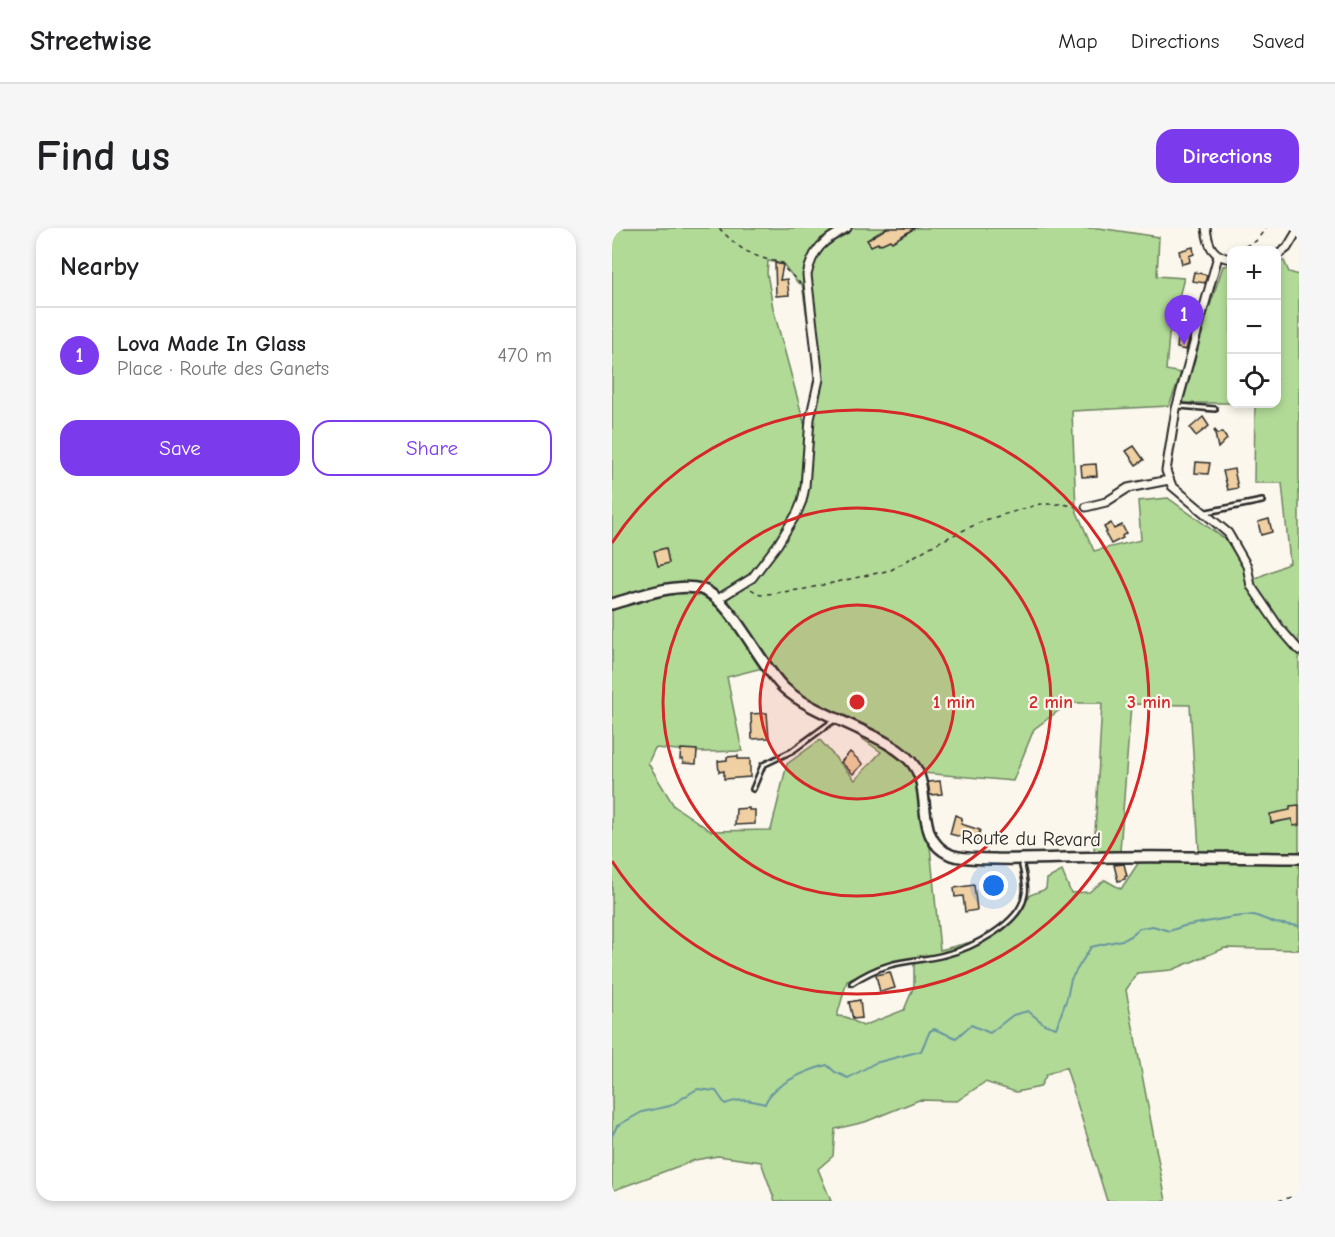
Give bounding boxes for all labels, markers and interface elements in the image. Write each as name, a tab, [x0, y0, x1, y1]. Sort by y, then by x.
text: Streetwise	[30, 25, 151, 57]
text: Map	[1058, 29, 1098, 53]
text: Directions	[1131, 29, 1220, 53]
text: Saved	[1253, 29, 1305, 53]
button: Directions	[1156, 129, 1299, 183]
text: Find us	[36, 132, 170, 181]
map controls	[1227, 246, 1281, 408]
button: +	[1227, 246, 1281, 300]
text: Nearby	[60, 252, 139, 282]
pin: 1	[1164, 296, 1204, 345]
button: −	[1227, 300, 1281, 354]
text: Lova Made In Glass	[117, 331, 306, 357]
text: 1	[76, 344, 83, 367]
text: 470 m	[497, 344, 552, 367]
button: locate	[1227, 354, 1281, 408]
text: Place · Route des Ganets	[117, 357, 329, 380]
button: Save	[60, 420, 300, 476]
button: Share	[312, 420, 552, 476]
centre of rings	[847, 692, 867, 712]
text: 1 min	[933, 692, 975, 713]
text: 2 min	[1029, 692, 1073, 713]
text: 3 min	[1127, 692, 1171, 713]
street label: Route du Revard	[961, 826, 1101, 851]
your location	[979, 871, 1008, 900]

